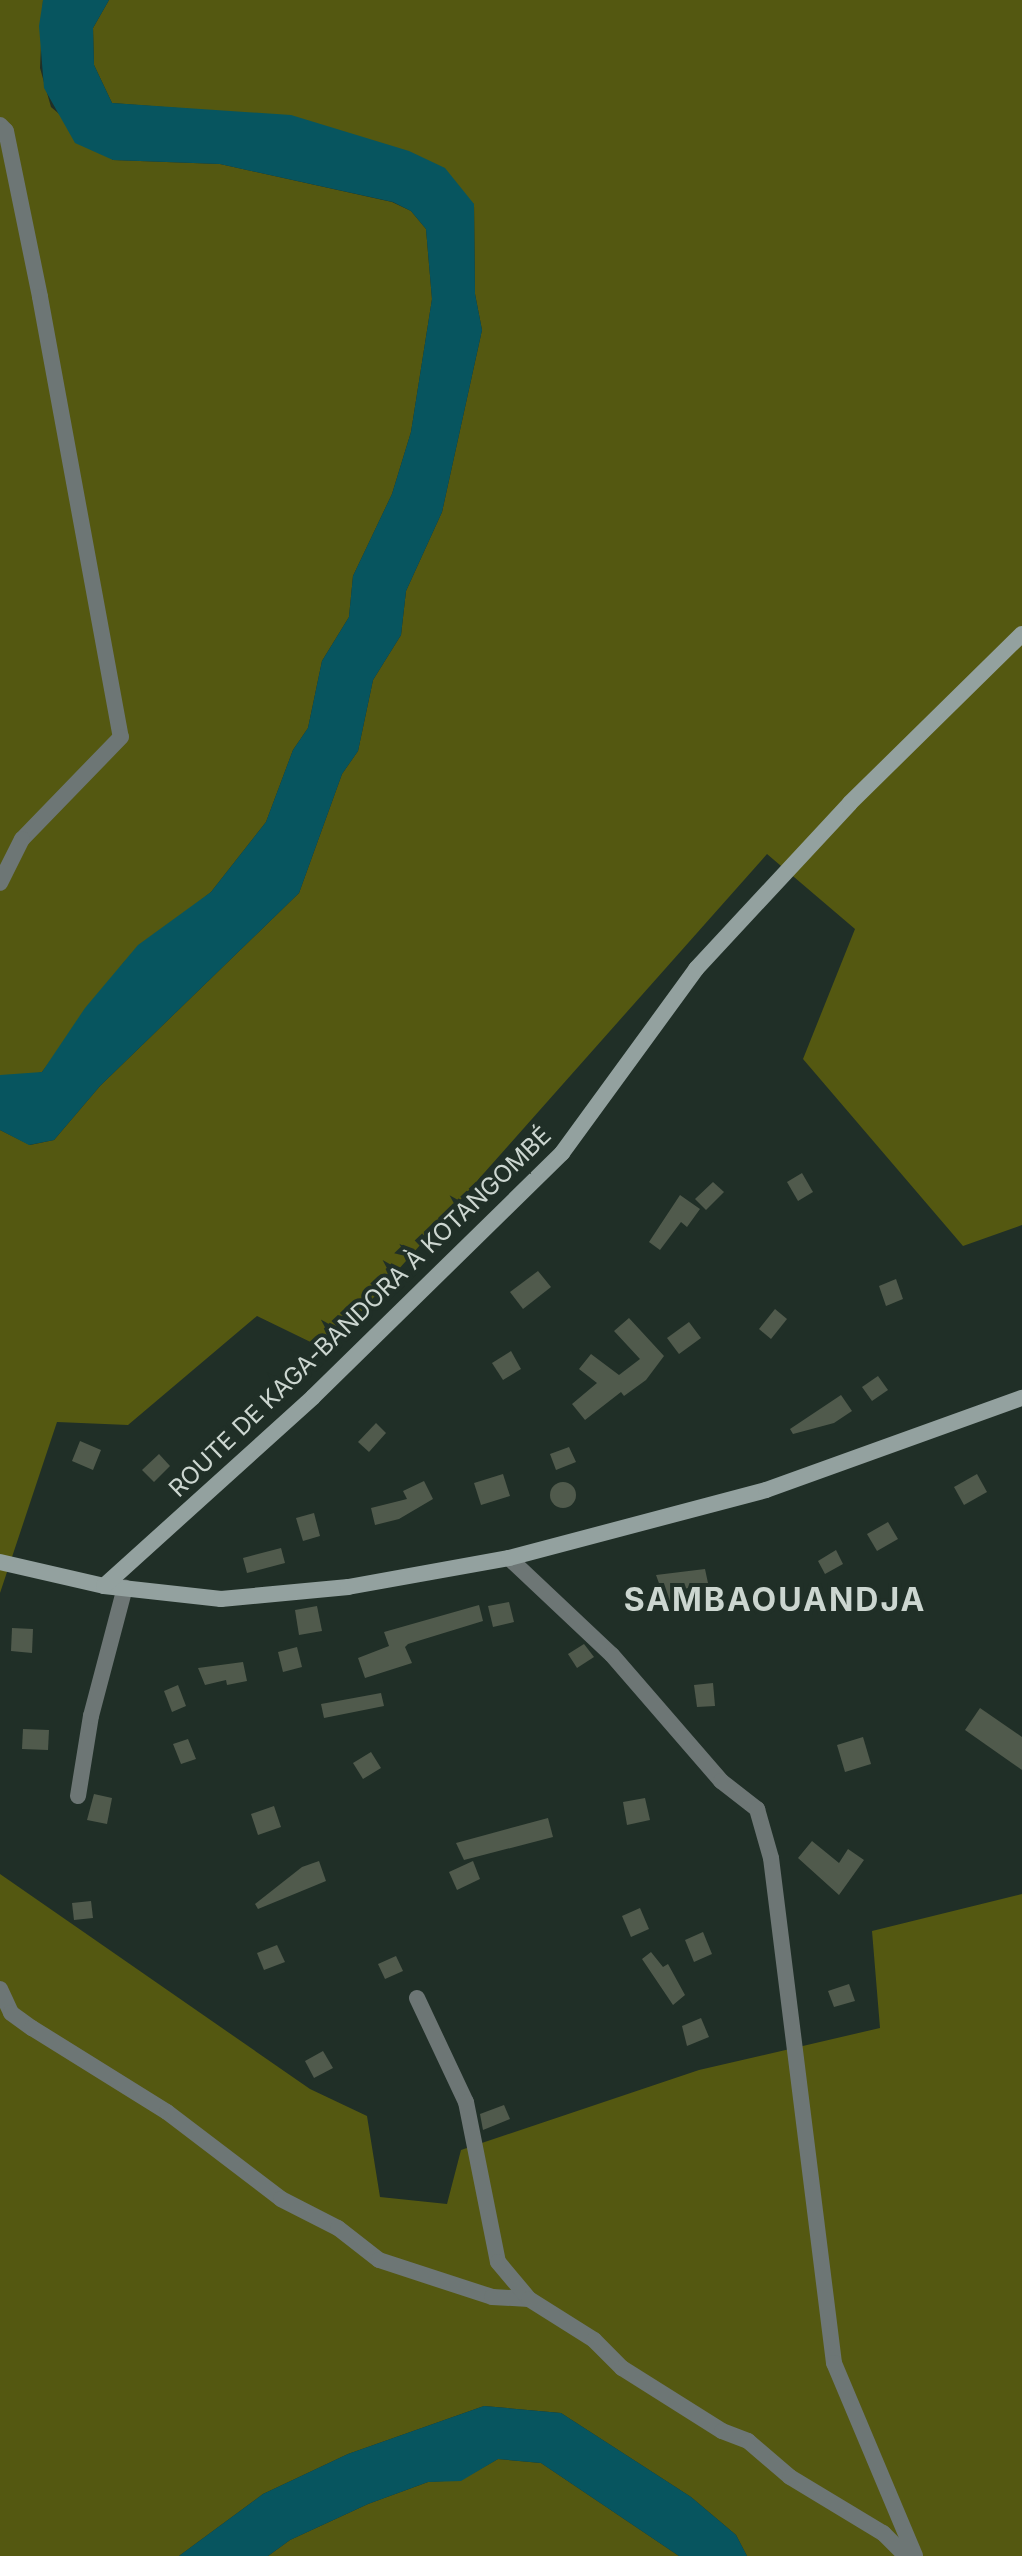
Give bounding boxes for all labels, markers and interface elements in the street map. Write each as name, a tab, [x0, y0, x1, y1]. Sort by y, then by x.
street label: ROUTE DE KAGA-BANDORA À KOTANGOMBÉ	[163, 1121, 557, 1503]
district label: SAMBAOUANDJA	[624, 1581, 926, 1619]

